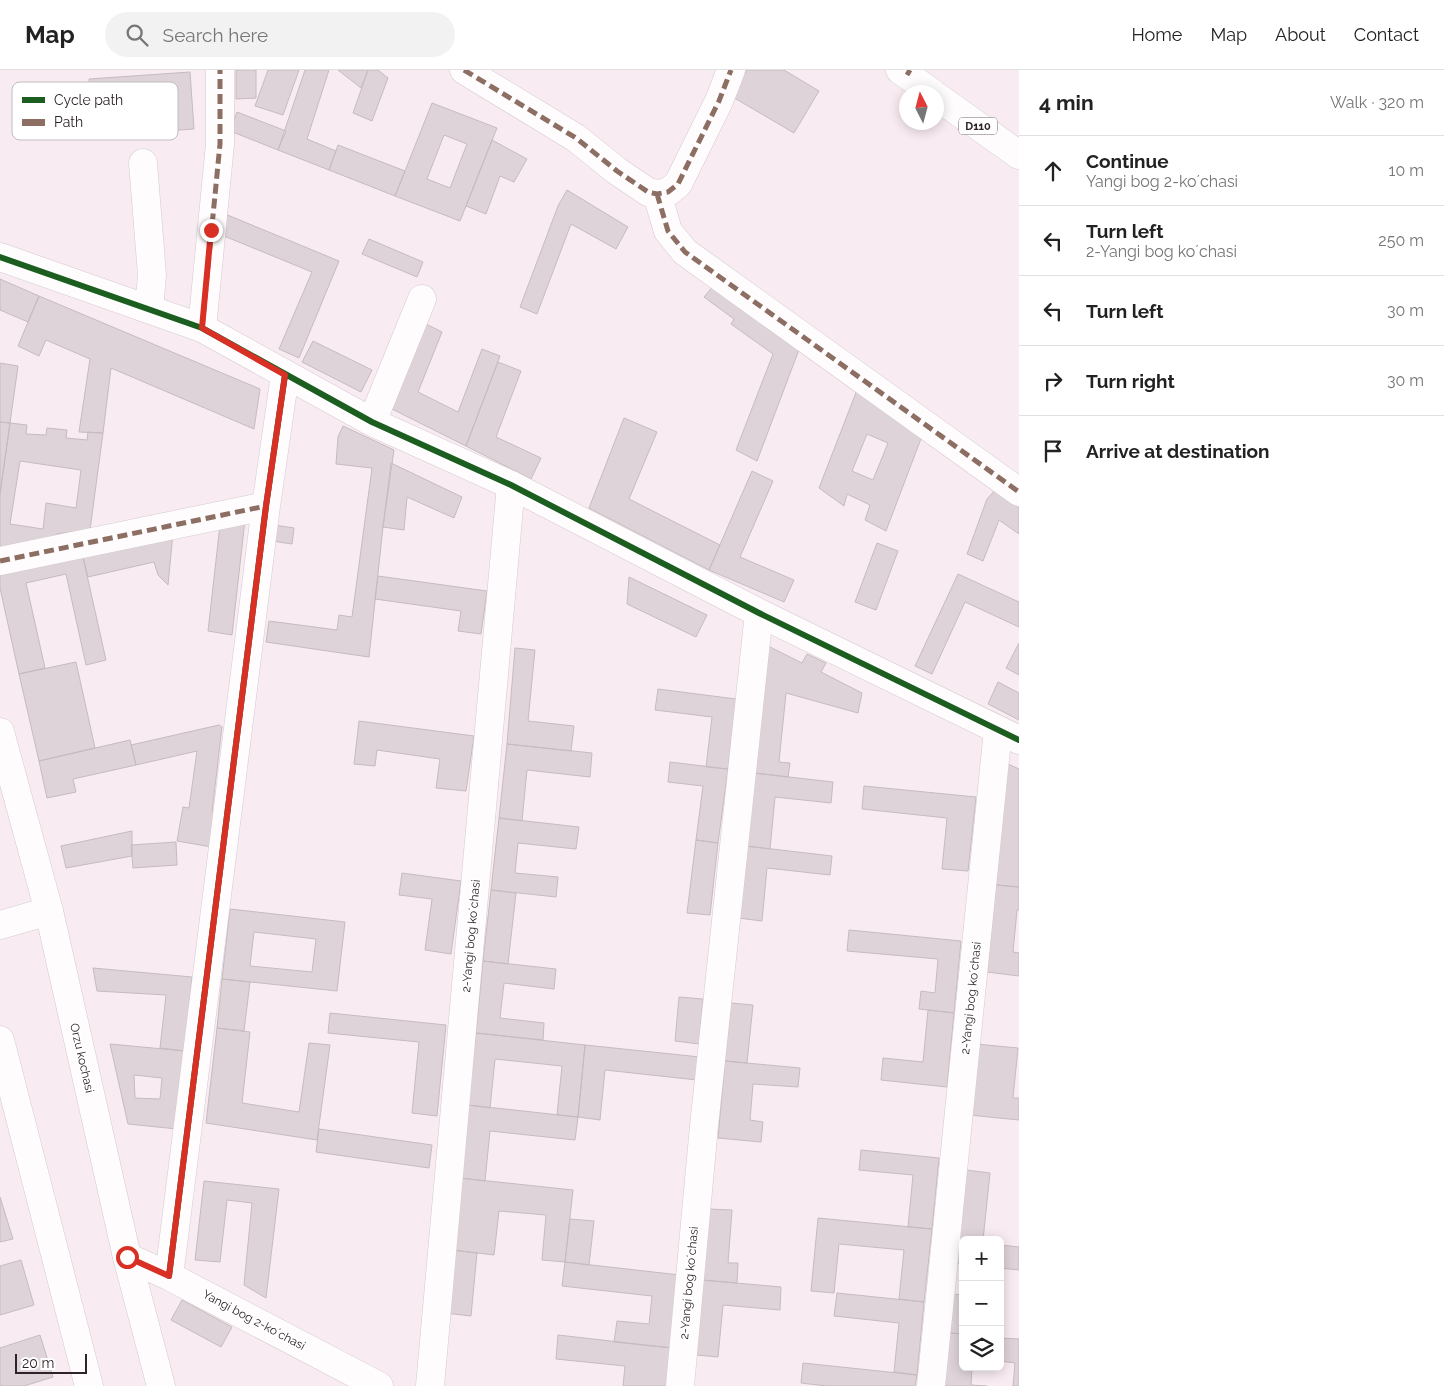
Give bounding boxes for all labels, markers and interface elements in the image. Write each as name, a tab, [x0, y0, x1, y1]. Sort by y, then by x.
search box	[105, 12, 455, 57]
text: Map	[25, 20, 75, 49]
icon: search	[123, 21, 151, 49]
text: Search here	[163, 24, 268, 46]
text: Home	[1131, 24, 1182, 45]
text: Map	[1210, 24, 1247, 45]
text: About	[1275, 24, 1326, 45]
text: Contact	[1354, 24, 1419, 45]
legend	[12, 82, 178, 140]
north arrow	[899, 85, 944, 130]
text: 4 min	[1039, 90, 1094, 115]
text: Cycle path	[54, 92, 123, 108]
text: Walk · 320 m	[1330, 93, 1424, 112]
text: Path	[54, 114, 83, 130]
road number: D110	[959, 118, 997, 134]
text: Continue	[1086, 150, 1169, 172]
icon: ahead	[1039, 157, 1067, 185]
text: 10 m	[1389, 161, 1424, 180]
text: Yangi bog 2-koʼchasi	[1086, 172, 1238, 191]
route end	[200, 219, 223, 242]
text: Turn left	[1086, 220, 1163, 242]
icon: left	[1039, 227, 1067, 255]
text: 250 m	[1378, 231, 1424, 250]
text: 2-Yangi bog koʼchasi	[1086, 242, 1237, 261]
icon: left	[1039, 297, 1067, 325]
text: Turn left	[1086, 300, 1163, 322]
text: 30 m	[1387, 301, 1424, 320]
icon: right	[1039, 367, 1067, 395]
text: Turn right	[1086, 370, 1175, 392]
text: 30 m	[1387, 371, 1424, 390]
icon: arrive	[1039, 437, 1067, 465]
text: Arrive at destination	[1086, 440, 1270, 462]
street label: 2-Yangi bog koʼchasi	[459, 879, 483, 993]
street label: 2-Yangi bog koʼchasi	[958, 941, 984, 1055]
street label: Orzu kochasi	[67, 1022, 97, 1094]
street label: 2-Yangi bog koʼchasi	[677, 1226, 701, 1340]
map controls	[959, 1236, 1004, 1371]
button: +	[959, 1236, 1004, 1281]
route start	[116, 1246, 139, 1269]
button: −	[959, 1281, 1004, 1326]
street label: Yangi bog 2-koʼchasi	[200, 1287, 308, 1353]
button: layers	[959, 1326, 1004, 1371]
scale bar	[15, 1351, 88, 1374]
text: 20 m	[22, 1355, 54, 1371]

